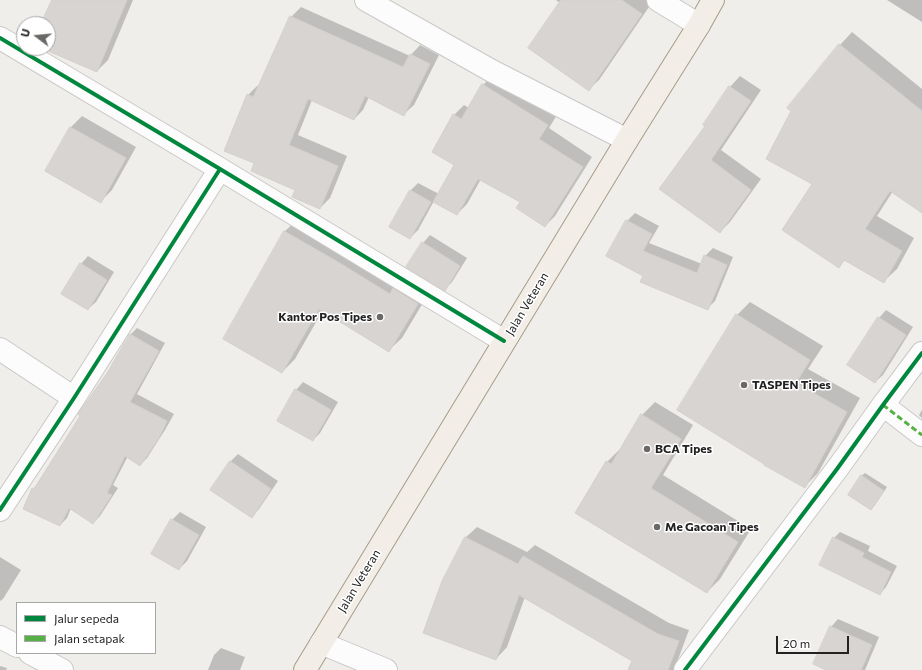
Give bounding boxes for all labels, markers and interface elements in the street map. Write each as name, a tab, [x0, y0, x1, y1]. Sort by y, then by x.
north arrow	[16, 16, 56, 56]
text: U	[18, 27, 32, 38]
street label: Jalan Veteran	[503, 270, 551, 338]
place label: Kantor Pos Tipes	[278, 310, 372, 324]
marker: Kantor Pos Tipes	[375, 312, 385, 322]
place label: TASPEN Tipes	[752, 378, 831, 392]
marker: TASPEN Tipes	[739, 380, 749, 390]
place label: BCA Tipes	[655, 442, 712, 456]
marker: BCA Tipes	[642, 444, 652, 454]
place label: Me Gacoan Tipes	[665, 520, 759, 534]
marker: Me Gacoan Tipes	[652, 522, 662, 532]
street label: Jalan Veteran	[335, 547, 383, 615]
legend	[16, 602, 156, 654]
text: Jalur sepeda	[54, 611, 119, 625]
scale bar	[778, 628, 851, 654]
text: Jalan setapak	[54, 631, 125, 645]
text: 20 m	[783, 636, 810, 650]

